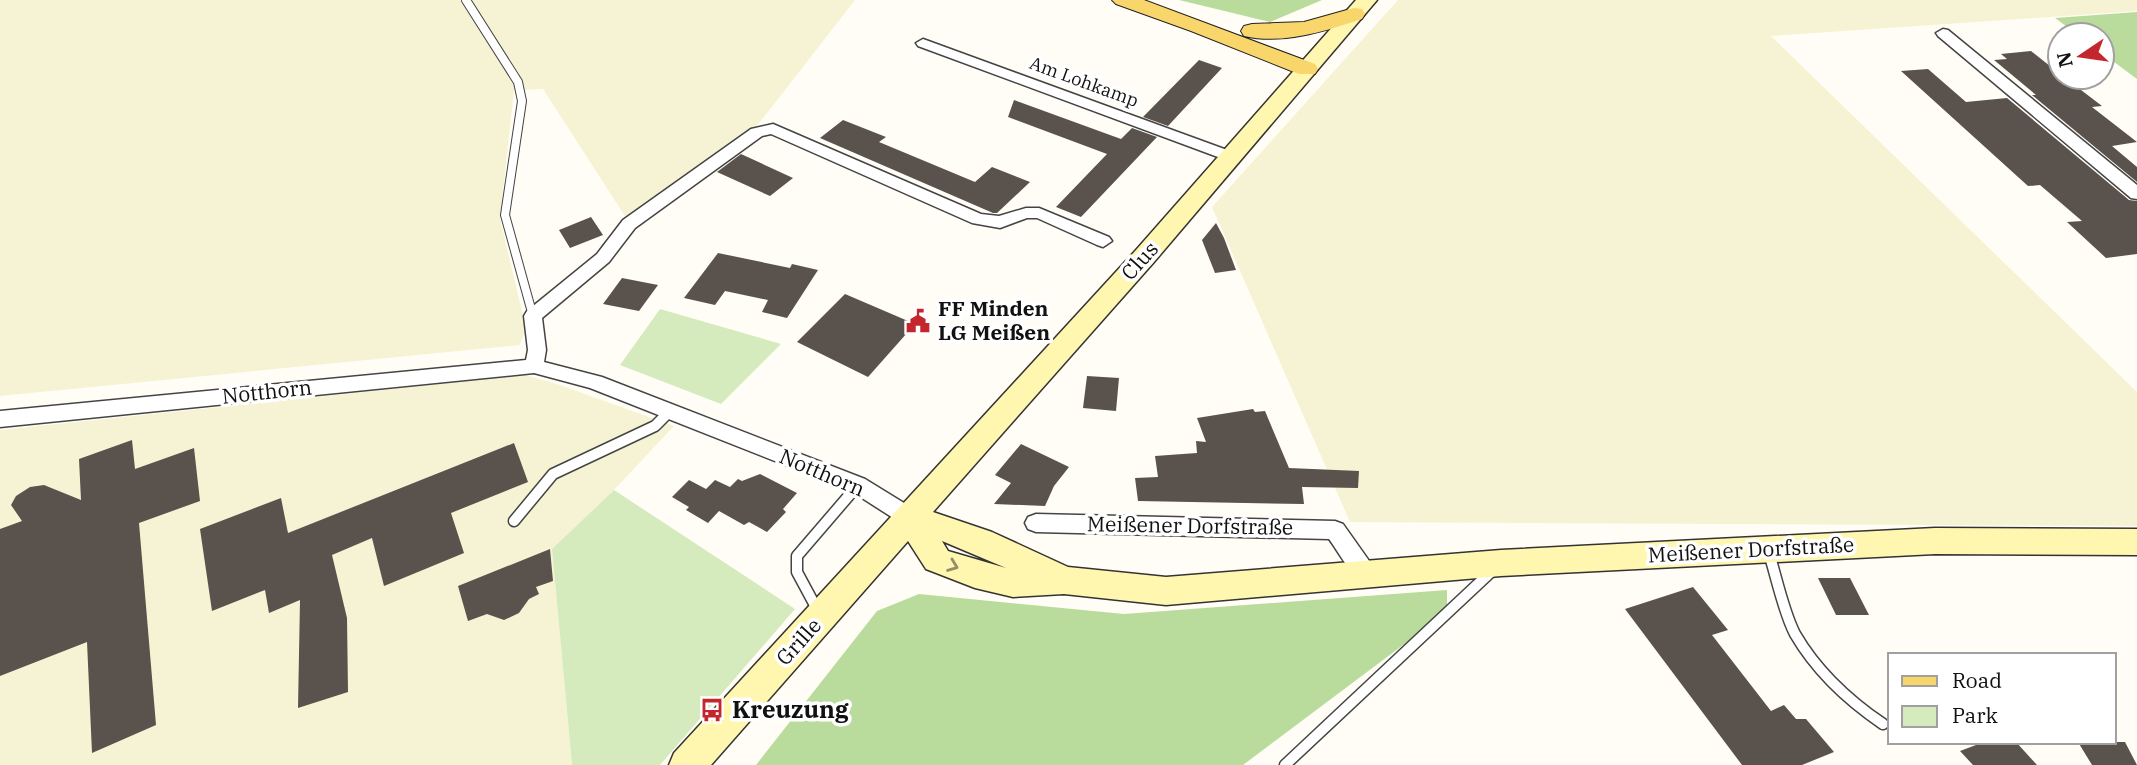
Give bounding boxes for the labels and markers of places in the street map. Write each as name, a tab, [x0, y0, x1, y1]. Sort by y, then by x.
place label: FF Minden LG Meißen	[938, 294, 1050, 346]
public building icon: FF Minden LG Meißen	[904, 307, 932, 335]
place label: Kreuzung	[732, 693, 849, 725]
bus stop icon: Kreuzung	[698, 696, 726, 724]

